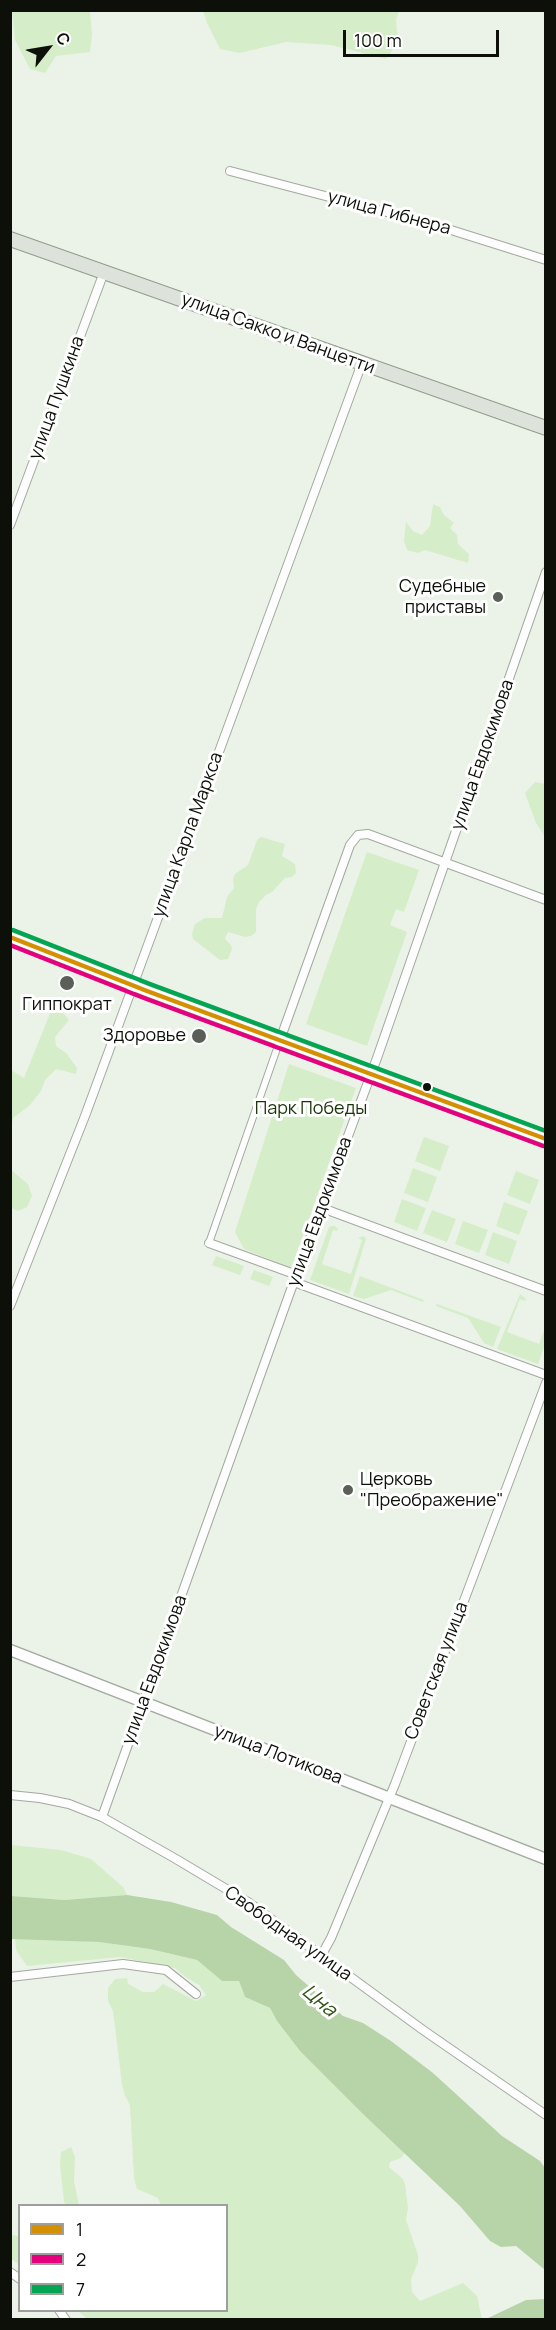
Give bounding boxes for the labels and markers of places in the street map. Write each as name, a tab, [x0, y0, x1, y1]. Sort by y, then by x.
place label: Судебные приставы	[399, 576, 486, 618]
marker: Судебные приставы	[491, 590, 505, 604]
marker: Гиппократ	[58, 974, 76, 992]
place label: Гиппократ	[22, 994, 112, 1016]
place label: Здоровье	[103, 1025, 186, 1047]
marker: Здоровье	[190, 1027, 208, 1045]
unlabelled marker	[421, 1081, 433, 1093]
place label: Церковь "Преображение"	[360, 1469, 504, 1512]
marker: Церковь "Преображение"	[341, 1483, 355, 1497]

